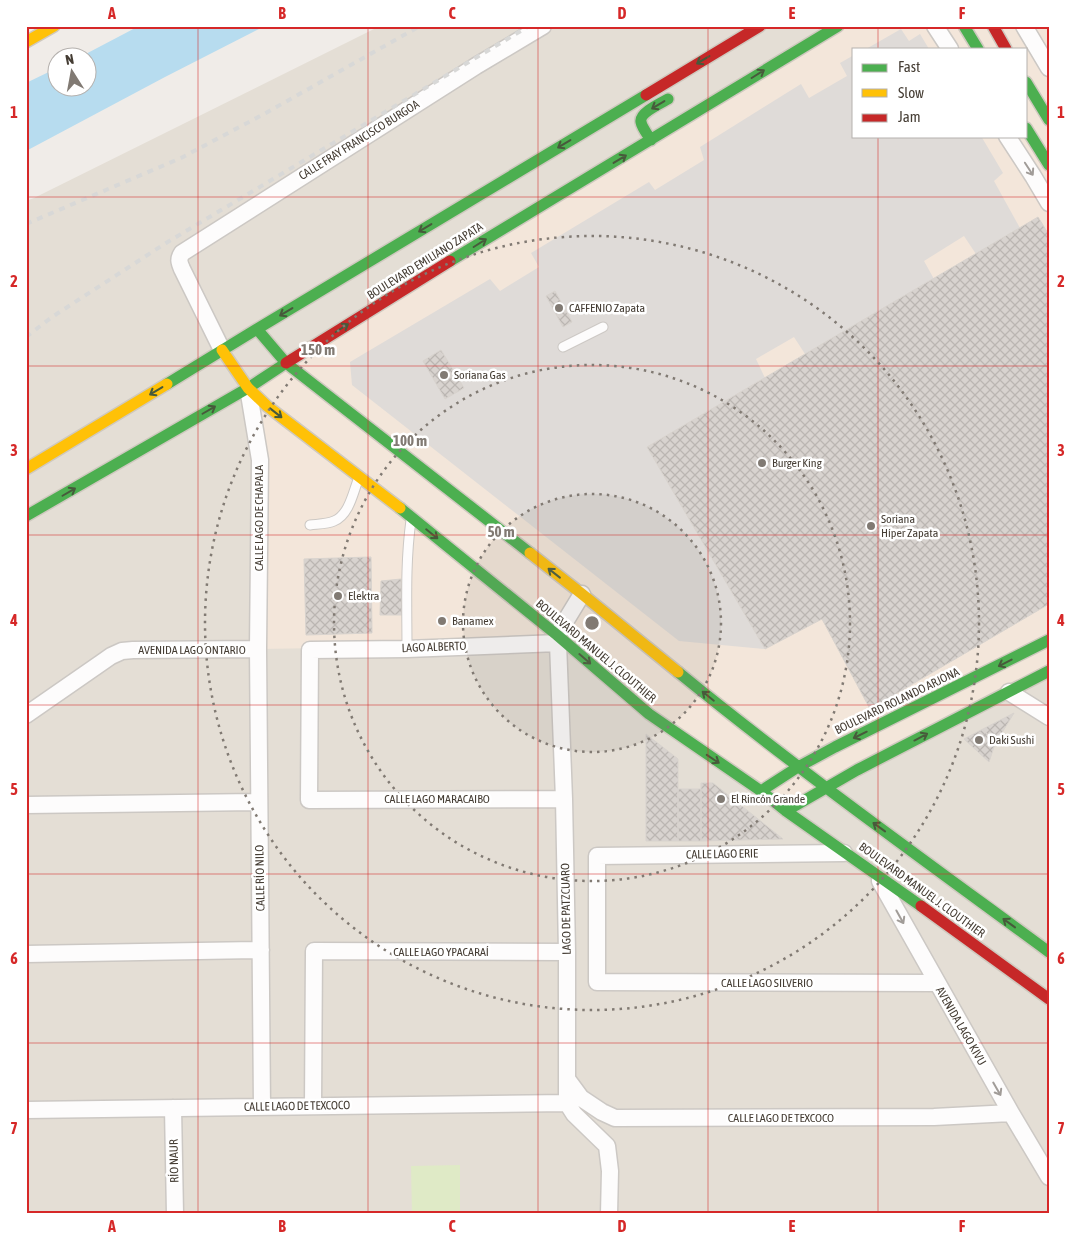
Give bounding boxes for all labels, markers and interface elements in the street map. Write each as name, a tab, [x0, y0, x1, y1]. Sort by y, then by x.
text: A	[107, 4, 116, 22]
text: B	[278, 4, 286, 22]
text: C	[448, 4, 456, 22]
text: D	[618, 4, 627, 22]
text: E	[789, 4, 796, 22]
text: F	[959, 4, 966, 22]
north arrow	[48, 48, 98, 98]
legend	[852, 48, 1028, 138]
text: N	[64, 51, 75, 68]
one-way arrow	[697, 56, 711, 66]
text: Fast	[898, 58, 920, 75]
one-way arrow	[751, 69, 765, 79]
text: Slow	[898, 84, 924, 101]
street label: CALLE FRAY FRANCISCO BURGOA	[296, 97, 422, 183]
one-way arrow	[652, 100, 666, 110]
text: 1	[10, 103, 18, 121]
text: 1	[1057, 103, 1065, 121]
text: Jam	[898, 108, 921, 125]
one-way arrow	[558, 140, 572, 150]
one-way arrow	[612, 154, 626, 164]
one-way arrow	[1024, 162, 1034, 176]
street label: BOULEVARD EMILIANO ZAPATA	[365, 220, 485, 302]
one-way arrow	[418, 223, 432, 233]
one-way arrow	[473, 237, 487, 247]
text: 2	[10, 272, 18, 290]
text: 2	[1057, 272, 1065, 290]
place label: CAFFENIO Zapata	[569, 301, 645, 315]
marker: CAFFENIO Zapata	[553, 302, 565, 314]
one-way arrow	[279, 307, 293, 317]
one-way arrow	[335, 323, 349, 333]
text: 150 m	[301, 341, 335, 358]
place label: Soriana Gas	[454, 368, 506, 382]
marker: Soriana Gas	[438, 369, 450, 381]
one-way arrow	[149, 386, 163, 396]
one-way arrow	[201, 405, 216, 415]
one-way arrow	[269, 408, 283, 418]
text: 100 m	[393, 432, 427, 449]
text: 3	[10, 441, 18, 459]
text: 3	[1057, 441, 1065, 459]
place label: Burger King	[772, 456, 823, 470]
marker: Burger King	[756, 457, 768, 469]
street label: CALLE LAGO DE CHAPALA	[252, 465, 266, 571]
one-way arrow	[61, 487, 76, 497]
place label: Soriana Híper Zapata	[881, 512, 938, 540]
marker: Soriana Híper Zapata	[865, 520, 877, 532]
text: 50 m	[488, 523, 515, 540]
one-way arrow	[426, 529, 439, 540]
one-way arrow	[548, 567, 561, 578]
place label: Elektra	[348, 589, 379, 603]
marker: Elektra	[332, 590, 344, 602]
street label: BOULEVARD MANUEL J. CLOUTHIER	[533, 597, 659, 705]
text: 4	[9, 611, 18, 629]
text: 4	[1056, 611, 1065, 629]
place label: Banamex	[452, 614, 494, 628]
centre of rings	[583, 614, 601, 632]
marker: Banamex	[436, 615, 448, 627]
street label: LAGO ALBERTO	[401, 639, 467, 655]
street label: AVENIDA LAGO ONTARIO	[138, 643, 246, 657]
one-way arrow	[579, 654, 592, 665]
one-way arrow	[998, 658, 1013, 668]
street label: BOULEVARD ROLANDO ARJONA	[832, 665, 962, 737]
one-way arrow	[702, 691, 715, 702]
one-way arrow	[853, 731, 868, 740]
one-way arrow	[913, 732, 928, 742]
place label: Daki Sushi	[989, 733, 1034, 747]
marker: Daki Sushi	[973, 734, 985, 746]
one-way arrow	[706, 754, 720, 764]
text: 5	[10, 780, 18, 798]
text: 5	[1057, 780, 1065, 798]
street label: CALLE LAGO MARACAIBO	[384, 792, 490, 806]
place label: El Rincón Grande	[731, 792, 805, 806]
marker: El Rincón Grande	[715, 793, 727, 805]
one-way arrow	[872, 822, 886, 832]
street label: BOULEVARD MANUEL J. CLOUTHIER	[856, 839, 988, 941]
street label: CALLE RÍO NILO	[252, 845, 268, 911]
street label: CALLE LAGO ERIE	[686, 846, 758, 862]
street label: LAGO DE PATZCUARO	[558, 863, 574, 955]
one-way arrow	[895, 910, 905, 925]
one-way arrow	[1003, 918, 1017, 928]
street label: CALLE LAGO YPACARAÍ	[393, 945, 489, 959]
text: 6	[10, 949, 18, 967]
text: 6	[1057, 949, 1065, 967]
street label: CALLE LAGO SILVERIO	[721, 976, 813, 990]
street label: AVENIDA LAGO KIVU	[933, 984, 989, 1068]
one-way arrow	[992, 1082, 1002, 1097]
street label: CALLE LAGO DE TEXCOCO	[244, 1098, 350, 1114]
street label: CALLE LAGO DE TEXCOCO	[728, 1111, 834, 1125]
text: 7	[10, 1119, 18, 1137]
text: 7	[1057, 1119, 1065, 1137]
street label: RÍO NAUR	[167, 1139, 181, 1183]
text: A	[107, 1217, 116, 1235]
text: B	[278, 1217, 286, 1235]
text: C	[448, 1217, 456, 1235]
text: D	[618, 1217, 627, 1235]
text: E	[789, 1217, 796, 1235]
text: F	[959, 1217, 966, 1235]

